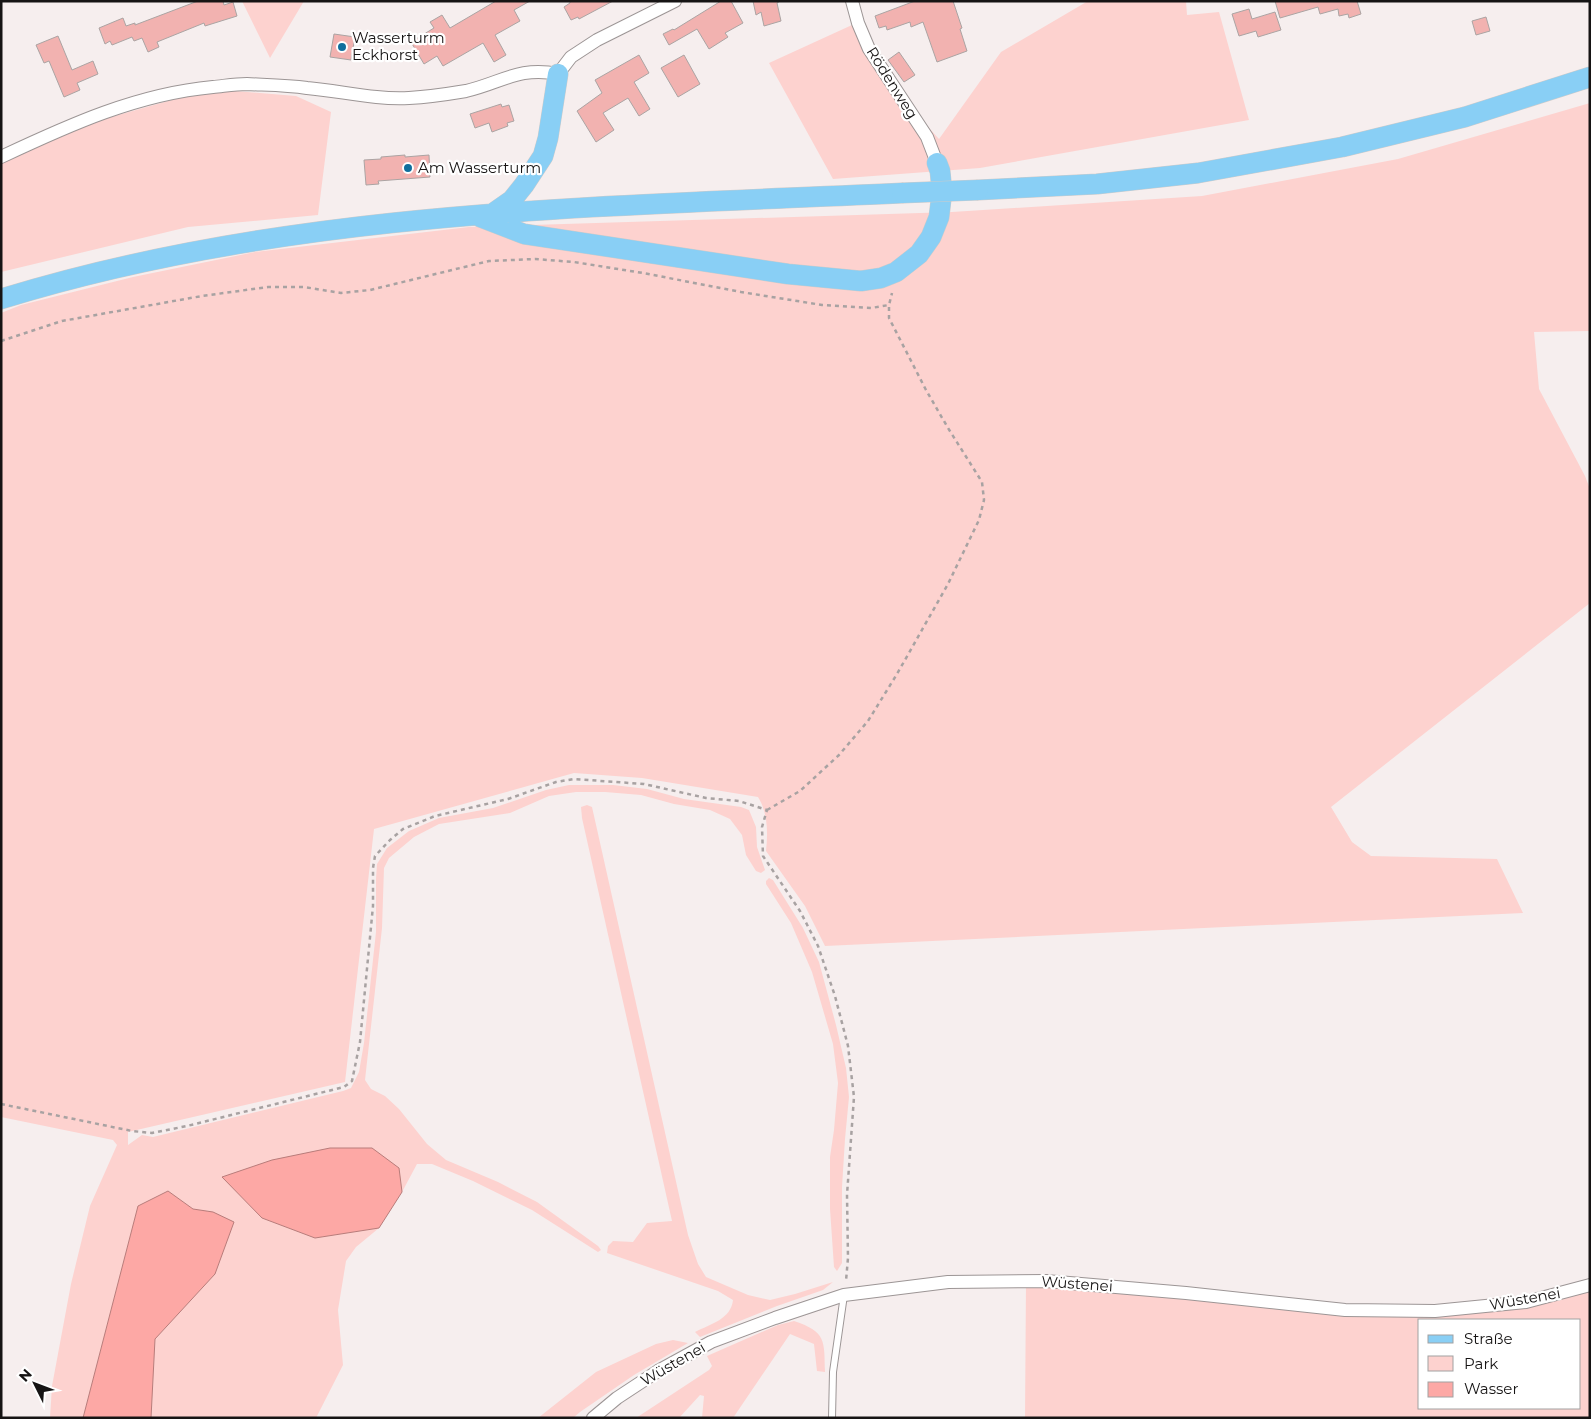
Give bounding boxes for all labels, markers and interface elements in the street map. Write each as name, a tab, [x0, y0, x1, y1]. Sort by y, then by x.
place label: Wasserturm Eckhorst	[352, 28, 445, 64]
marker: Wasserturm Eckhorst	[336, 41, 348, 53]
street label: Rödenweg	[863, 43, 922, 122]
place label: Am Wasserturm	[418, 158, 541, 177]
marker: Am Wasserturm	[402, 162, 414, 174]
street label: Wüstenei	[1041, 1272, 1113, 1295]
street label: Wüstenei	[1488, 1283, 1562, 1314]
legend	[1418, 1319, 1581, 1409]
text: Straße	[1464, 1329, 1513, 1348]
street label: Wüstenei	[637, 1337, 709, 1390]
text: Park	[1464, 1354, 1498, 1373]
north arrow	[10, 1359, 60, 1409]
text: N	[15, 1365, 36, 1386]
text: Wasser	[1464, 1379, 1518, 1398]

